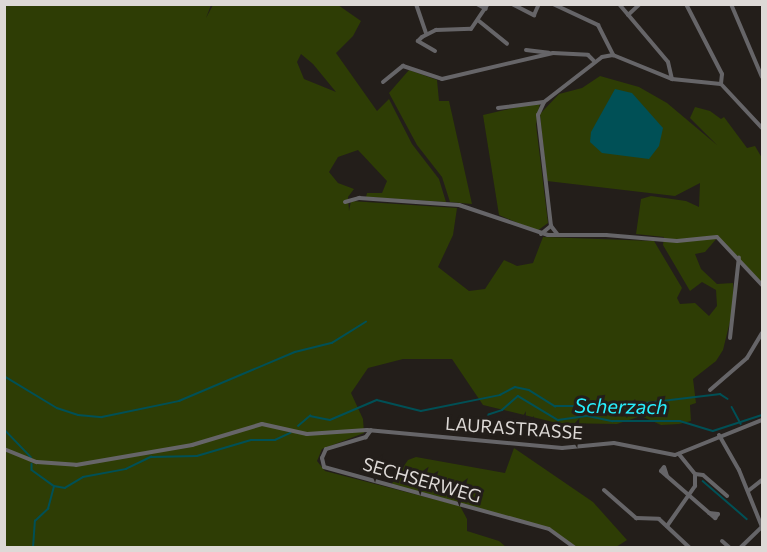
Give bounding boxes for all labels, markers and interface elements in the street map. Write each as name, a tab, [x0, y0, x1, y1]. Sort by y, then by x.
water label: Scherzach	[574, 393, 668, 419]
street label: LAURASTRASSE	[444, 412, 584, 444]
street label: SECHSERWEG	[360, 453, 484, 507]

